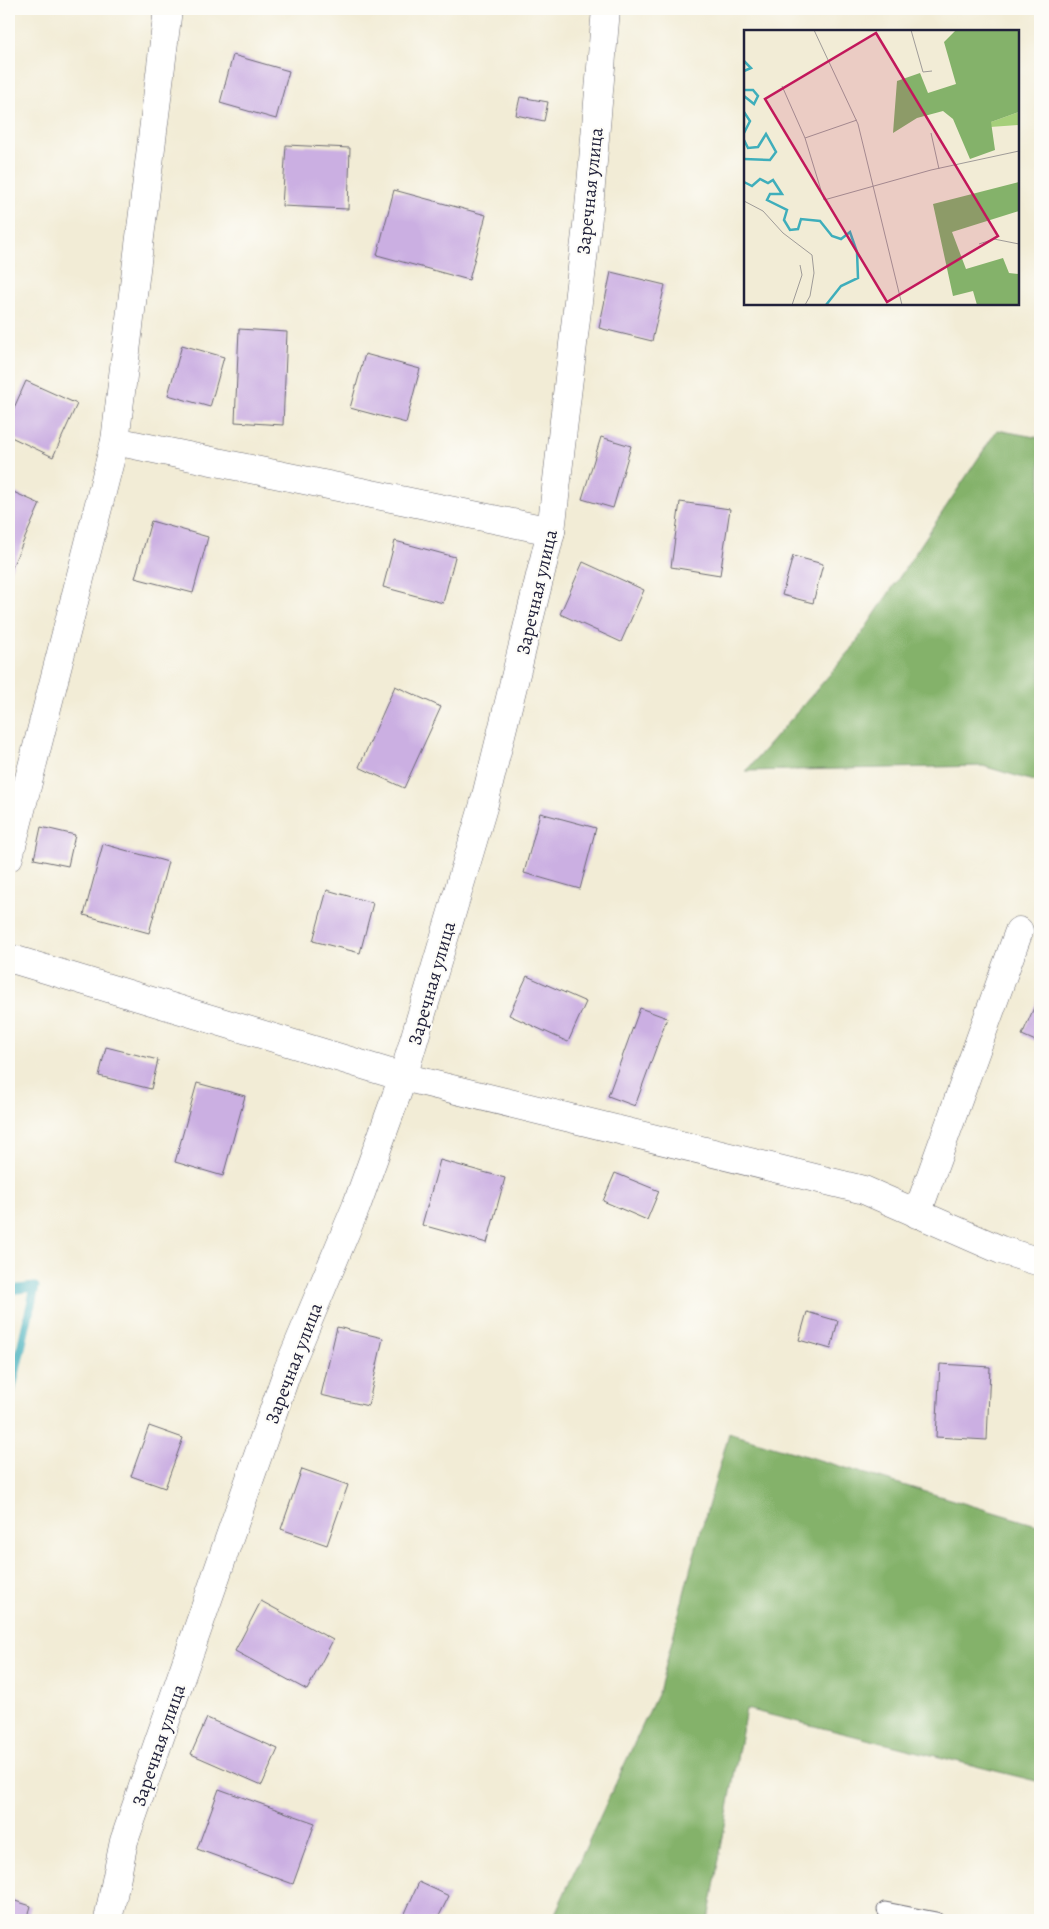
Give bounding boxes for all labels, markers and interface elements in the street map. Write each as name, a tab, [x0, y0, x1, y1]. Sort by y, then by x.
inset map	[744, 30, 1019, 305]
street label: Заречная улица	[570, 126, 610, 256]
street label: Заречная улица	[510, 527, 564, 657]
street label: Заречная улица	[402, 918, 462, 1048]
street label: Заречная улица	[259, 1299, 329, 1428]
street label: Заречная улица	[126, 1680, 192, 1810]

